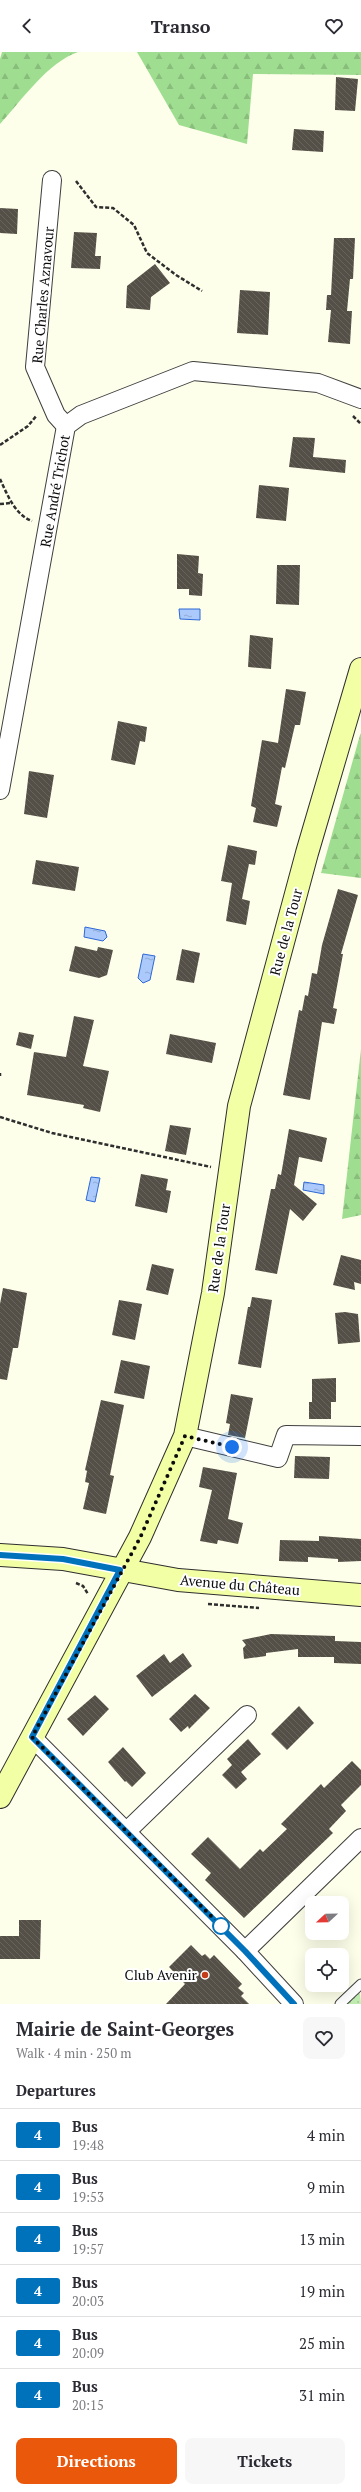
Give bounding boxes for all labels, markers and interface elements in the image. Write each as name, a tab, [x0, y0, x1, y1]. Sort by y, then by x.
text: Transo	[151, 14, 210, 38]
icon: back	[16, 15, 38, 37]
icon: heart	[323, 15, 345, 37]
street label: Rue Charles Aznavour	[27, 225, 58, 364]
street label: Rue André Trichot	[35, 432, 74, 549]
street label: Rue de la Tour	[265, 886, 306, 977]
street label: Rue de la Tour	[203, 1202, 234, 1293]
your location	[222, 1437, 242, 1457]
street label: Avenue du Château	[179, 1570, 301, 1599]
north arrow	[305, 1896, 349, 1940]
map controls	[305, 1896, 349, 1992]
unlabelled marker	[212, 1917, 230, 1935]
button: locate	[305, 1948, 349, 1992]
place label: Club Avenir	[125, 1965, 198, 1984]
marker: Club Avenir	[200, 1970, 210, 1980]
text: Mairie de Saint-Georges	[16, 2016, 234, 2041]
button: heart	[303, 2017, 345, 2059]
text: Walk · 4 min · 250 m	[16, 2044, 131, 2062]
text: Departures	[16, 2080, 96, 2100]
text: Bus	[72, 2116, 98, 2136]
text: 4	[34, 2125, 42, 2144]
text: 4 min	[307, 2125, 345, 2145]
text: 19:48	[72, 2136, 104, 2154]
text: Bus	[72, 2168, 98, 2188]
text: 4	[34, 2177, 42, 2196]
text: 9 min	[307, 2177, 345, 2197]
text: 19:53	[72, 2188, 104, 2206]
text: Bus	[72, 2220, 98, 2240]
text: 4	[34, 2229, 42, 2248]
text: 13 min	[299, 2229, 345, 2249]
text: 19:57	[72, 2240, 104, 2258]
text: Bus	[72, 2272, 98, 2292]
text: 4	[34, 2281, 42, 2300]
text: 19 min	[299, 2281, 345, 2301]
text: 20:03	[72, 2292, 104, 2310]
text: Bus	[72, 2324, 98, 2344]
text: 4	[34, 2333, 42, 2352]
text: 25 min	[299, 2333, 345, 2353]
text: 20:09	[72, 2344, 104, 2362]
text: Bus	[72, 2376, 98, 2396]
text: 4	[34, 2385, 42, 2404]
text: 31 min	[299, 2385, 345, 2405]
text: 20:15	[72, 2396, 104, 2414]
button: Directions	[16, 2438, 177, 2484]
button: Tickets	[185, 2438, 345, 2484]

